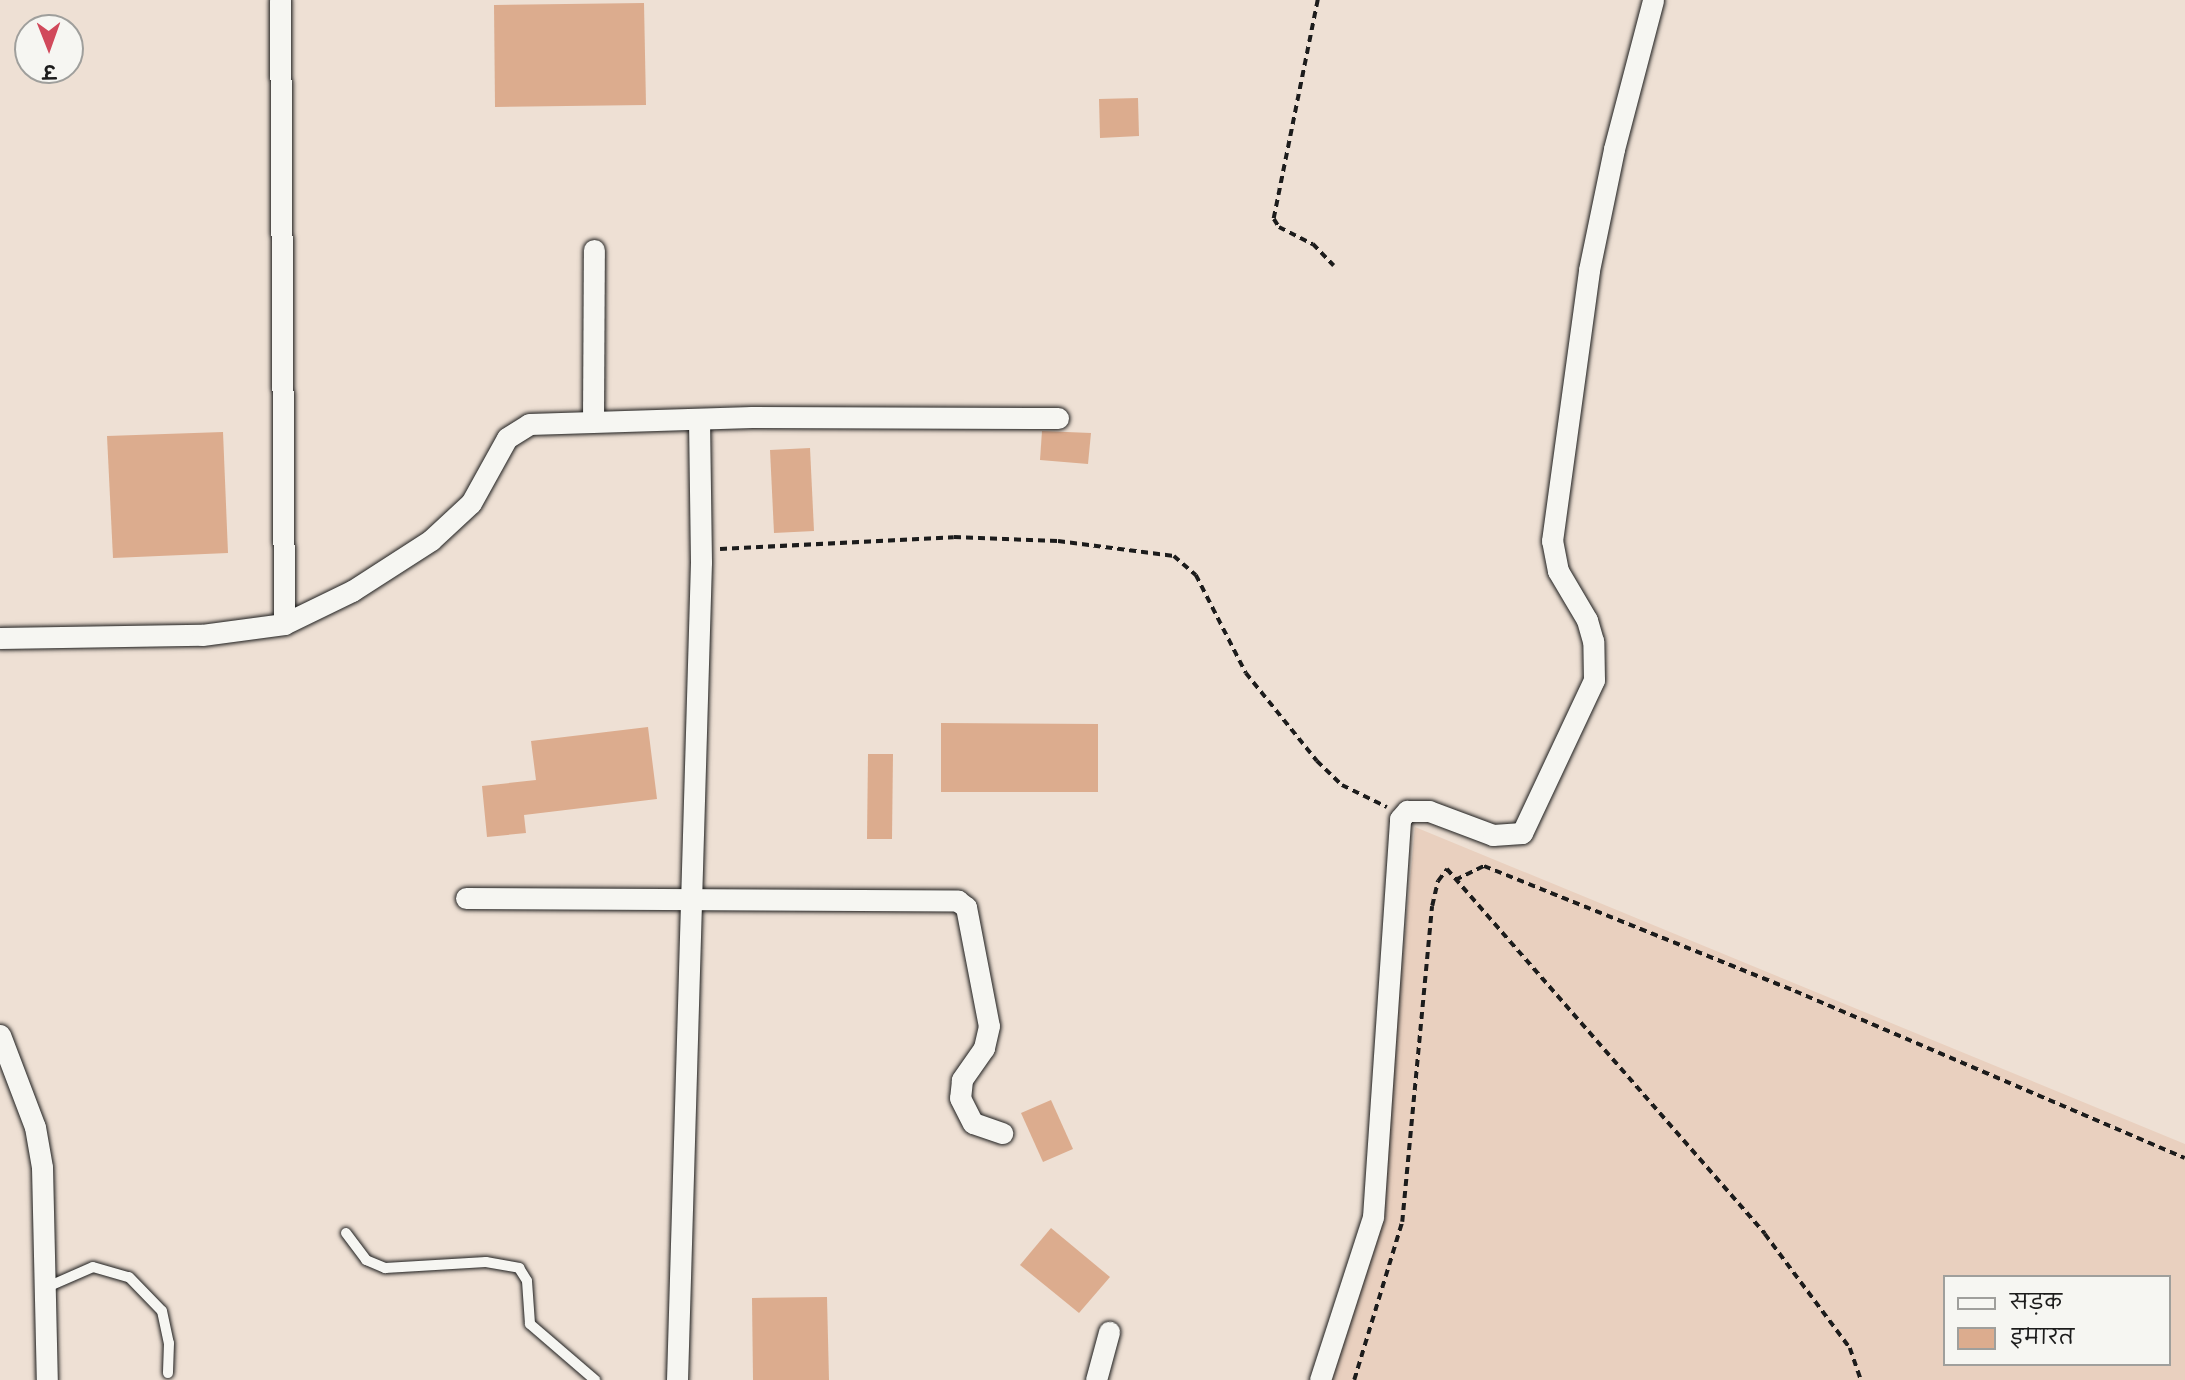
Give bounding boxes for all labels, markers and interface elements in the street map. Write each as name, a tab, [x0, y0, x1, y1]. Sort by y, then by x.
north arrow	[14, 14, 84, 84]
text: उ	[43, 57, 56, 80]
legend	[1944, 1275, 2171, 1366]
text: सड़क	[2010, 1293, 2062, 1318]
text: इमारत	[2010, 1328, 2074, 1353]

